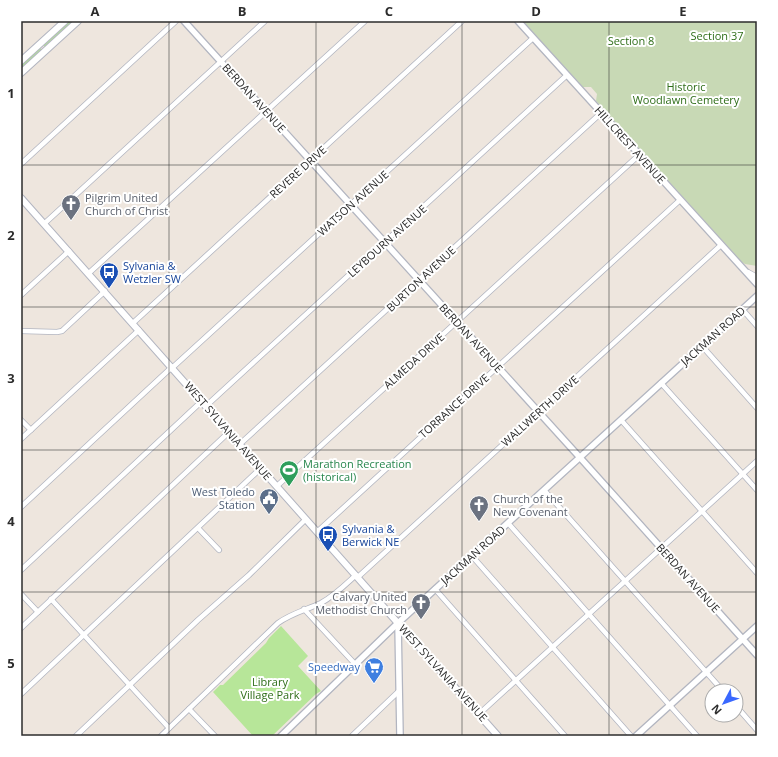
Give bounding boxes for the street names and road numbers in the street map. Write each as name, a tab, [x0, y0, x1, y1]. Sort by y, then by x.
street label: BERDAN AVENUE	[219, 60, 289, 135]
street label: HILLCREST AVENUE	[592, 103, 669, 187]
street label: REVERE DRIVE	[266, 142, 329, 201]
street label: WATSON AVENUE	[314, 167, 391, 239]
street label: LEYBOURN AVENUE	[344, 201, 429, 280]
street label: BURTON AVENUE	[383, 243, 459, 315]
street label: BERDAN AVENUE	[436, 300, 506, 375]
street label: JACKMAN ROAD	[676, 303, 748, 369]
street label: ALMEDA DRIVE	[380, 329, 447, 392]
street label: TORRANCE DRIVE	[415, 370, 492, 441]
street label: WALLWERTH DRIVE	[498, 372, 582, 449]
street label: WEST SYLVANIA AVENUE	[181, 378, 275, 483]
street label: JACKMAN ROAD	[436, 522, 508, 588]
street label: BERDAN AVENUE	[653, 540, 723, 615]
street label: WEST SYLVANIA AVENUE	[396, 621, 491, 724]

